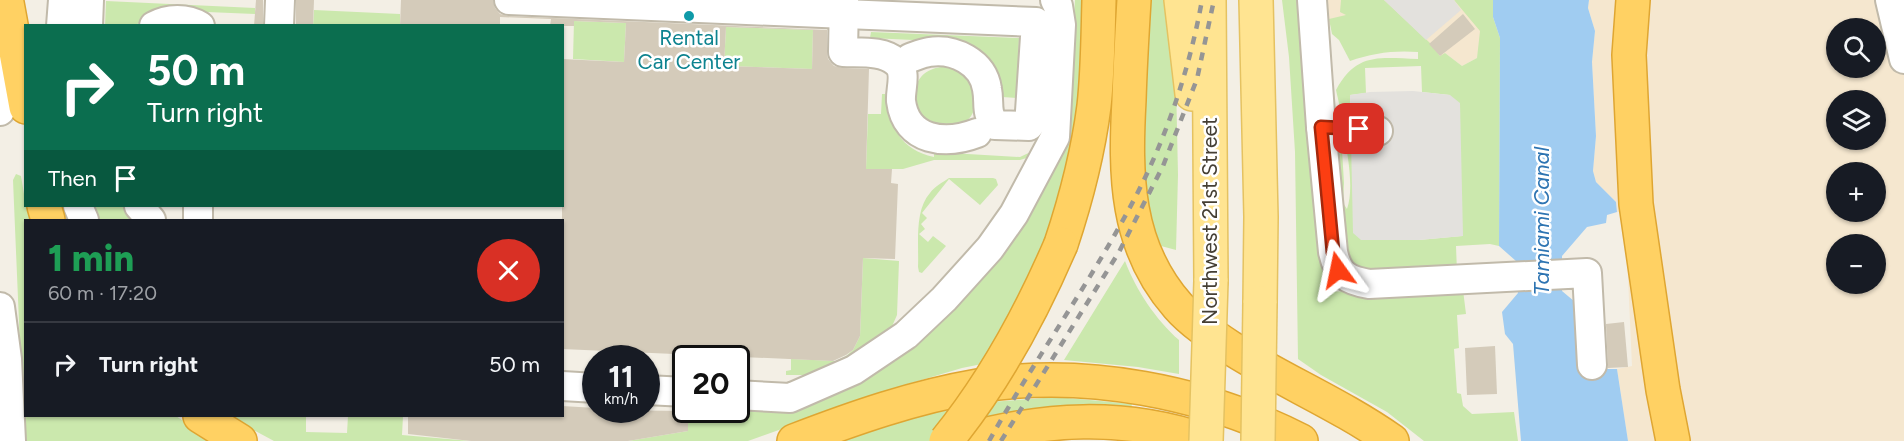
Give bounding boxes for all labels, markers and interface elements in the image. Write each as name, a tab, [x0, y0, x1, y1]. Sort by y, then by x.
marker: Rental Car Center	[682, 9, 696, 23]
map controls	[1826, 18, 1886, 294]
button: search	[1826, 18, 1886, 78]
place label: Rental Car Center	[638, 25, 740, 74]
text: 50 m	[147, 45, 245, 96]
icon: right	[48, 48, 126, 126]
button: layers	[1826, 90, 1886, 150]
text: Turn right	[147, 96, 263, 129]
pin	[1333, 103, 1384, 154]
icon: arrive	[1342, 112, 1375, 145]
street label: Northwest 21st Street	[1197, 117, 1222, 325]
water label: Tamiami Canal	[1528, 147, 1555, 295]
icon: arrive	[109, 162, 142, 195]
button: +	[1826, 162, 1886, 222]
text: Then	[48, 165, 97, 192]
button: −	[1826, 234, 1886, 294]
text: 1 min	[48, 237, 134, 280]
position arrow	[1306, 238, 1370, 302]
button: close	[477, 239, 540, 302]
text: 60 m · 17:20	[48, 281, 157, 305]
speed limit sign: 20	[672, 345, 750, 423]
icon: right	[48, 348, 81, 381]
text: Turn right	[99, 351, 198, 378]
text: 50 m	[489, 351, 540, 378]
text: 11	[608, 358, 634, 395]
text: km/h	[604, 390, 638, 408]

